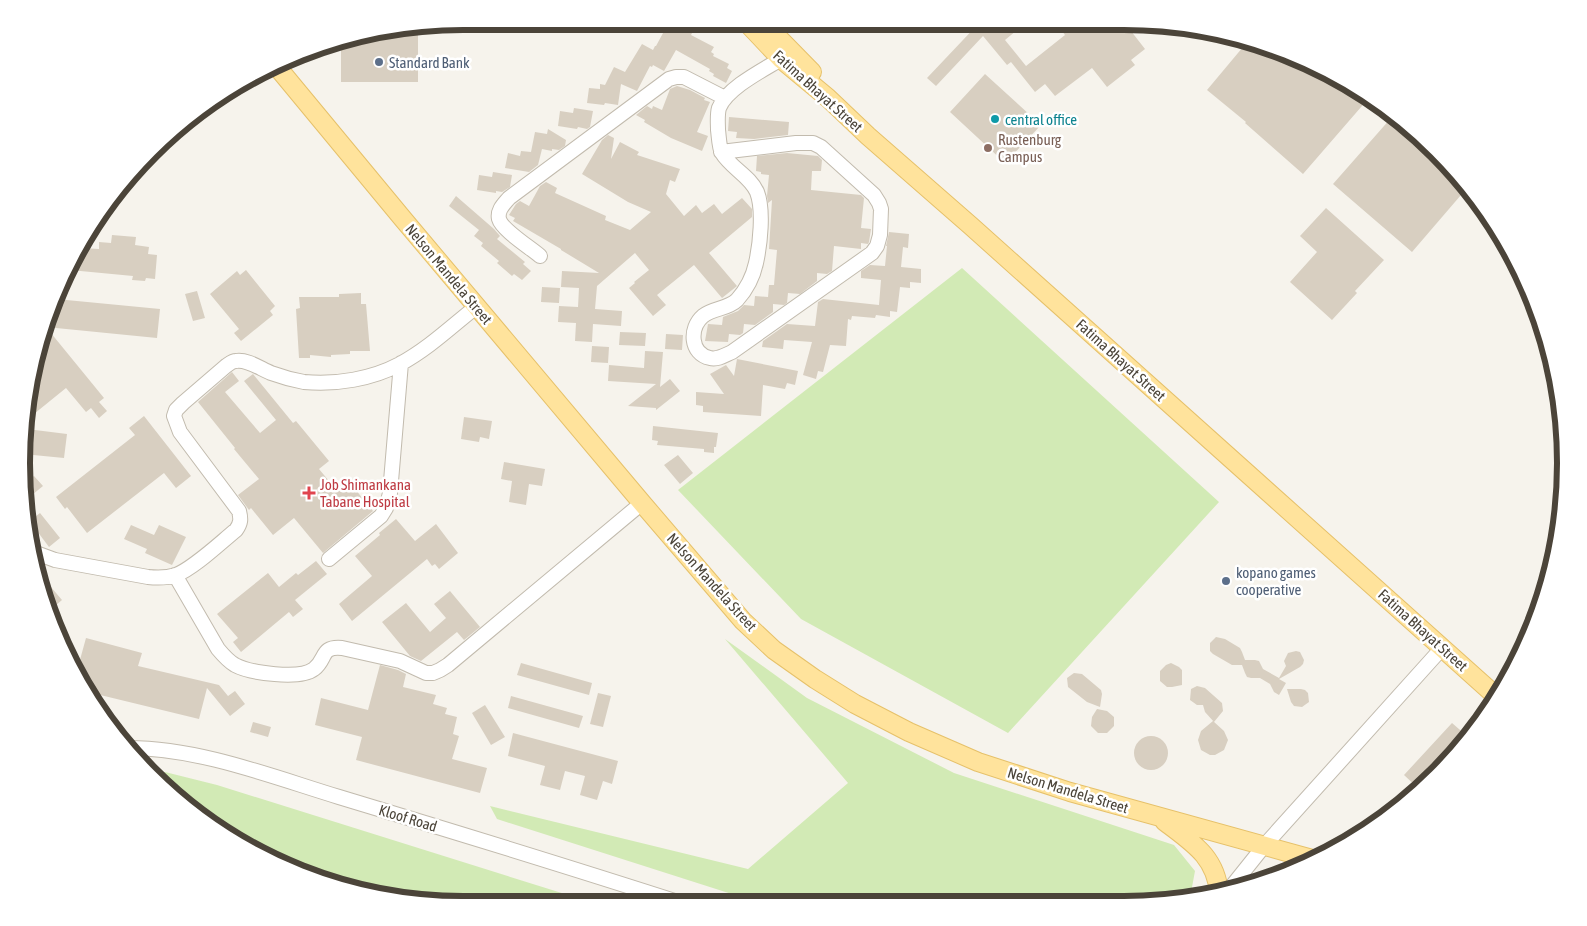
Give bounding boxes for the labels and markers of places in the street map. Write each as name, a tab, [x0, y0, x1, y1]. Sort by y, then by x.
place label: Standard Bank	[389, 54, 470, 71]
marker: Standard Bank	[373, 56, 385, 68]
place label: central office	[1005, 111, 1077, 128]
marker: central office	[989, 113, 1001, 125]
place label: Rustenburg Campus	[998, 131, 1062, 165]
marker: Rustenburg Campus	[982, 142, 994, 154]
place label: Job Shimankana Tabane Hospital	[320, 476, 411, 510]
marker: Job Shimankana Tabane Hospital	[302, 486, 316, 500]
place label: kopano games cooperative	[1236, 564, 1316, 598]
marker: kopano games cooperative	[1220, 575, 1232, 587]

